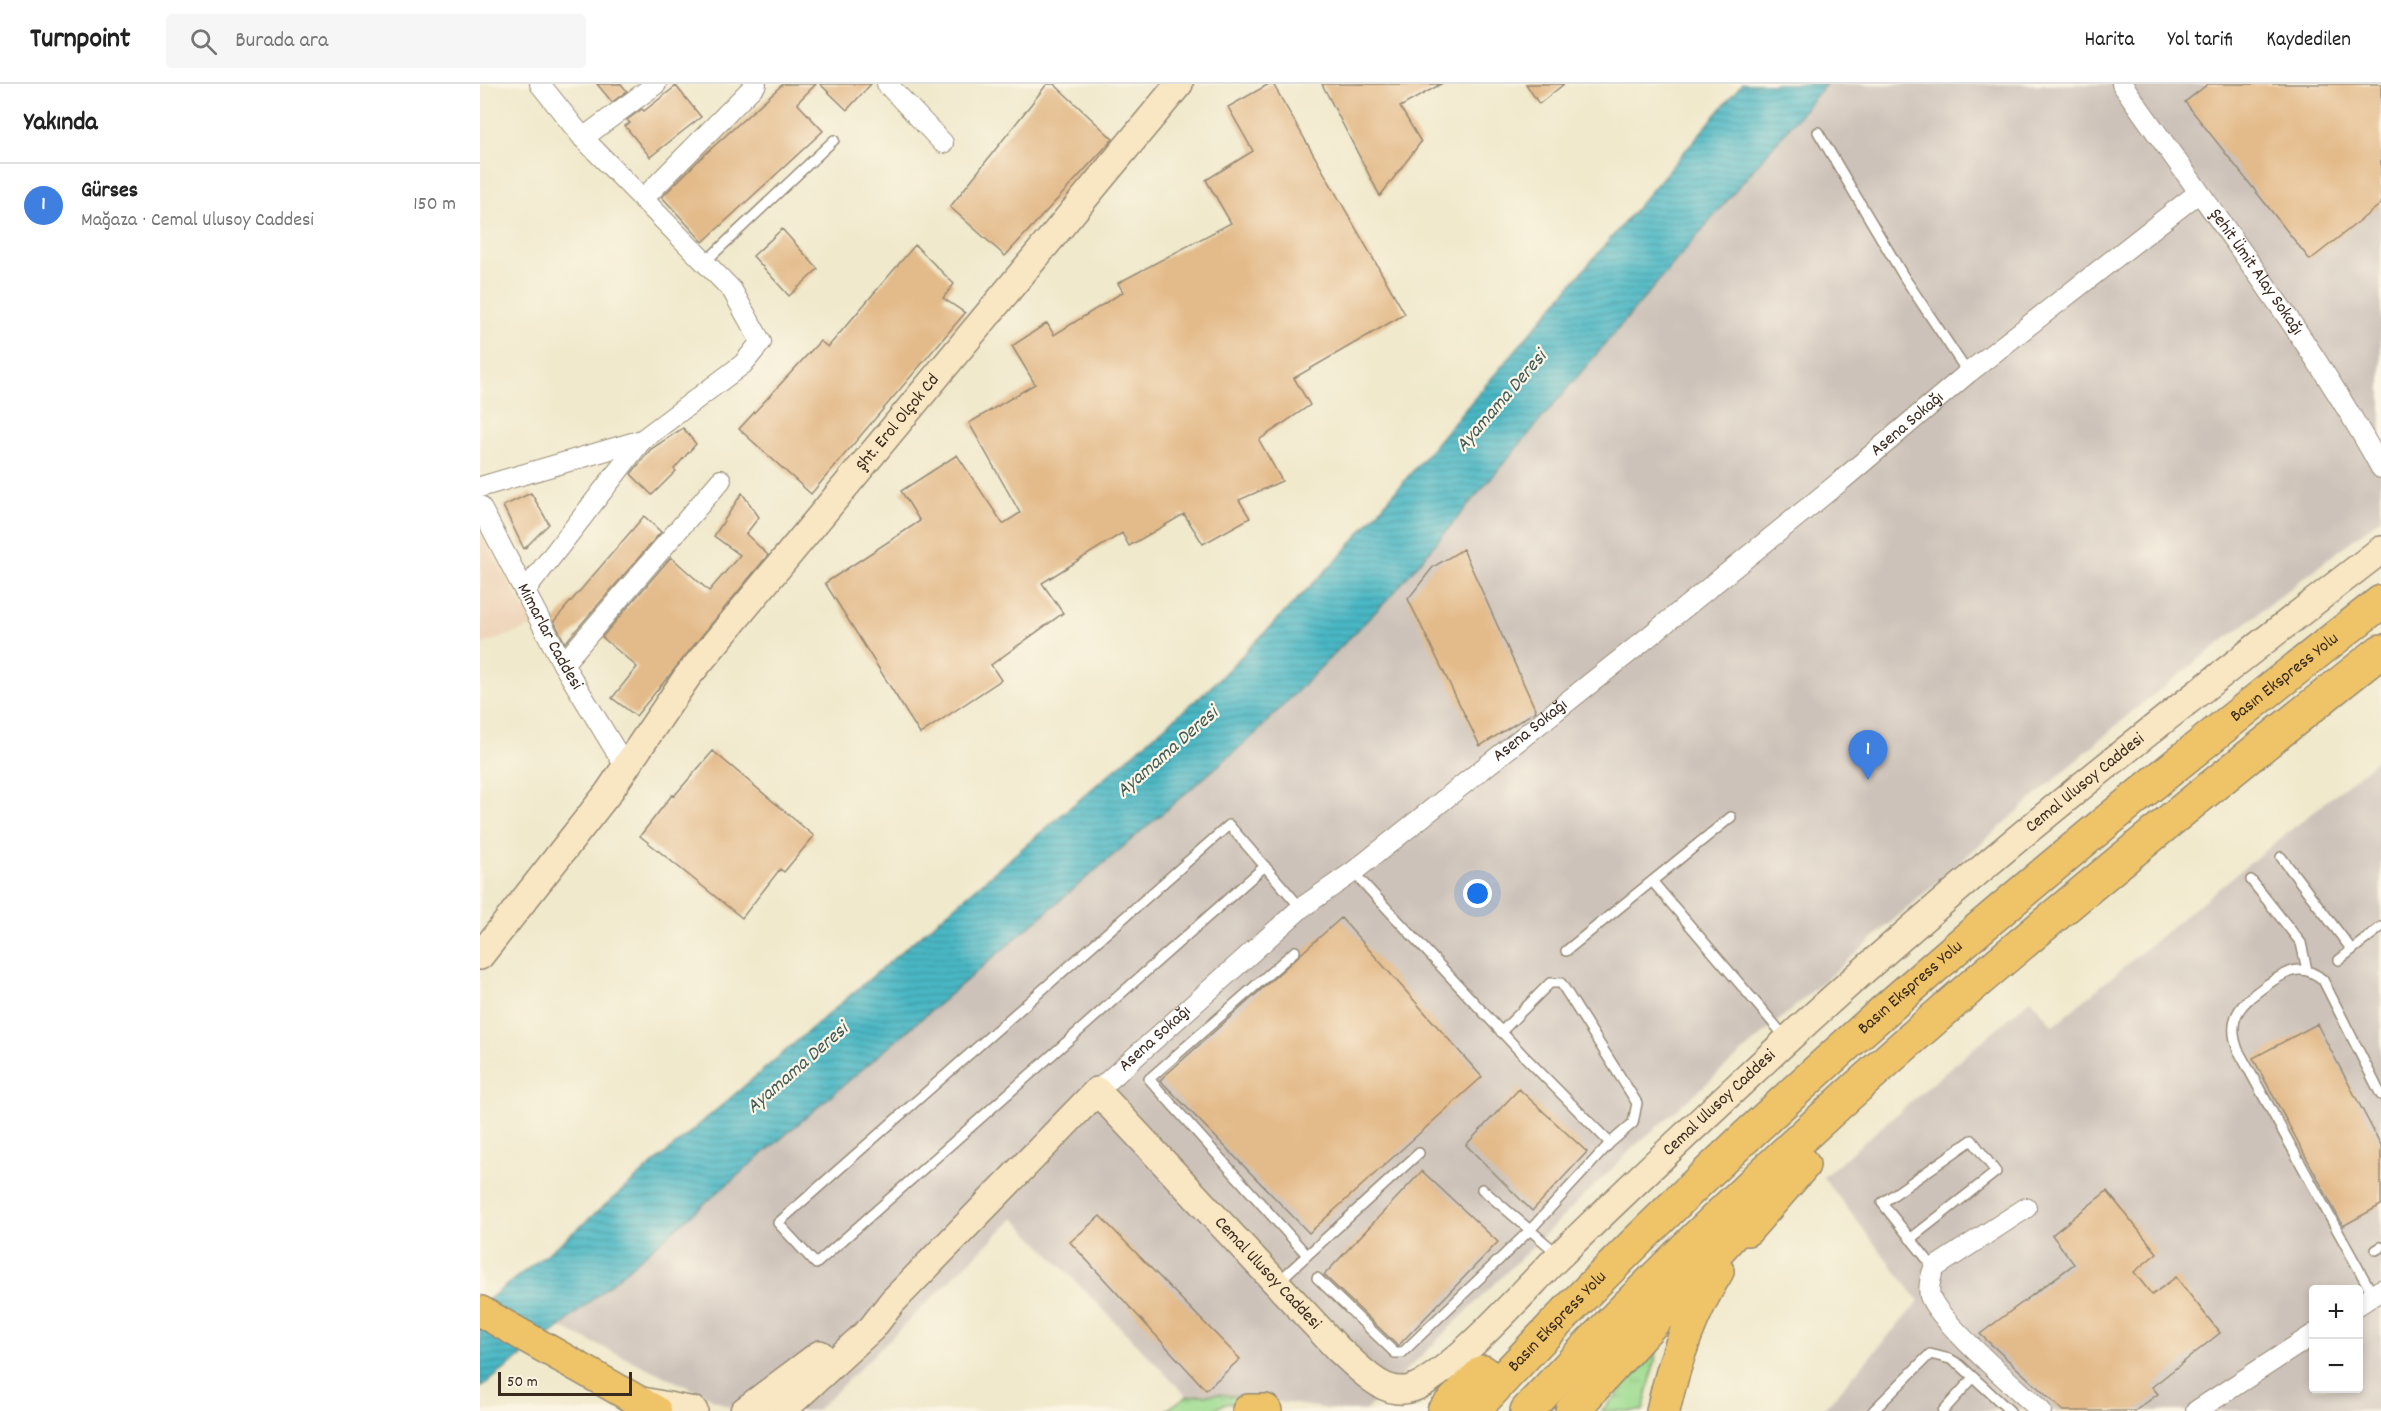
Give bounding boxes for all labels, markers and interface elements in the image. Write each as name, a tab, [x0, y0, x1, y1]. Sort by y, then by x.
search box	[166, 14, 586, 68]
text: Turnpoint	[30, 21, 130, 61]
icon: search	[187, 25, 220, 58]
text: Burada ara	[235, 26, 328, 57]
text: Harita	[2085, 26, 2134, 56]
text: Yol tarifi	[2167, 26, 2233, 56]
text: Kaydedilen	[2266, 26, 2351, 56]
text: Yakında	[24, 105, 98, 142]
text: Gürses	[81, 176, 138, 207]
text: 1	[41, 191, 46, 219]
text: 150 m	[413, 191, 456, 219]
street label: Şehit Ümit Alay Sokağı	[2203, 204, 2309, 340]
text: Mağaza · Cemal Ulusoy Caddesi	[81, 207, 314, 235]
water label: Ayamama Deresi	[1450, 343, 1556, 459]
street label: Şht. Erol Olçok Cd	[850, 369, 946, 477]
street label: Asena Sokağı	[1865, 386, 1950, 463]
street label: Mimarlar Caddesi	[510, 579, 588, 695]
street label: Basın Ekspress Yolu	[2225, 627, 2344, 729]
street label: Asena Sokağı	[1488, 693, 1573, 768]
water label: Ayamama Deresi	[1111, 699, 1227, 805]
street label: Cemal Ulusoy Caddesi	[2020, 727, 2150, 839]
pin: 1	[1848, 730, 1888, 780]
your location	[1463, 879, 1492, 908]
street label: Basın Ekspress Yolu	[1853, 935, 1969, 1041]
street label: Asena Sokağı	[1113, 1000, 1197, 1078]
water label: Ayamama Deresi	[741, 1015, 857, 1121]
street label: Cemal Ulusoy Caddesi	[1657, 1044, 1782, 1162]
street label: Cemal Ulusoy Caddesi	[1208, 1211, 1327, 1336]
street label: Basın Ekspress Yolu	[1503, 1266, 1613, 1378]
map controls	[2309, 1285, 2363, 1393]
button: +	[2309, 1285, 2363, 1339]
button: −	[2309, 1339, 2363, 1393]
scale bar	[498, 1369, 632, 1396]
text: 50 m	[507, 1371, 538, 1394]

